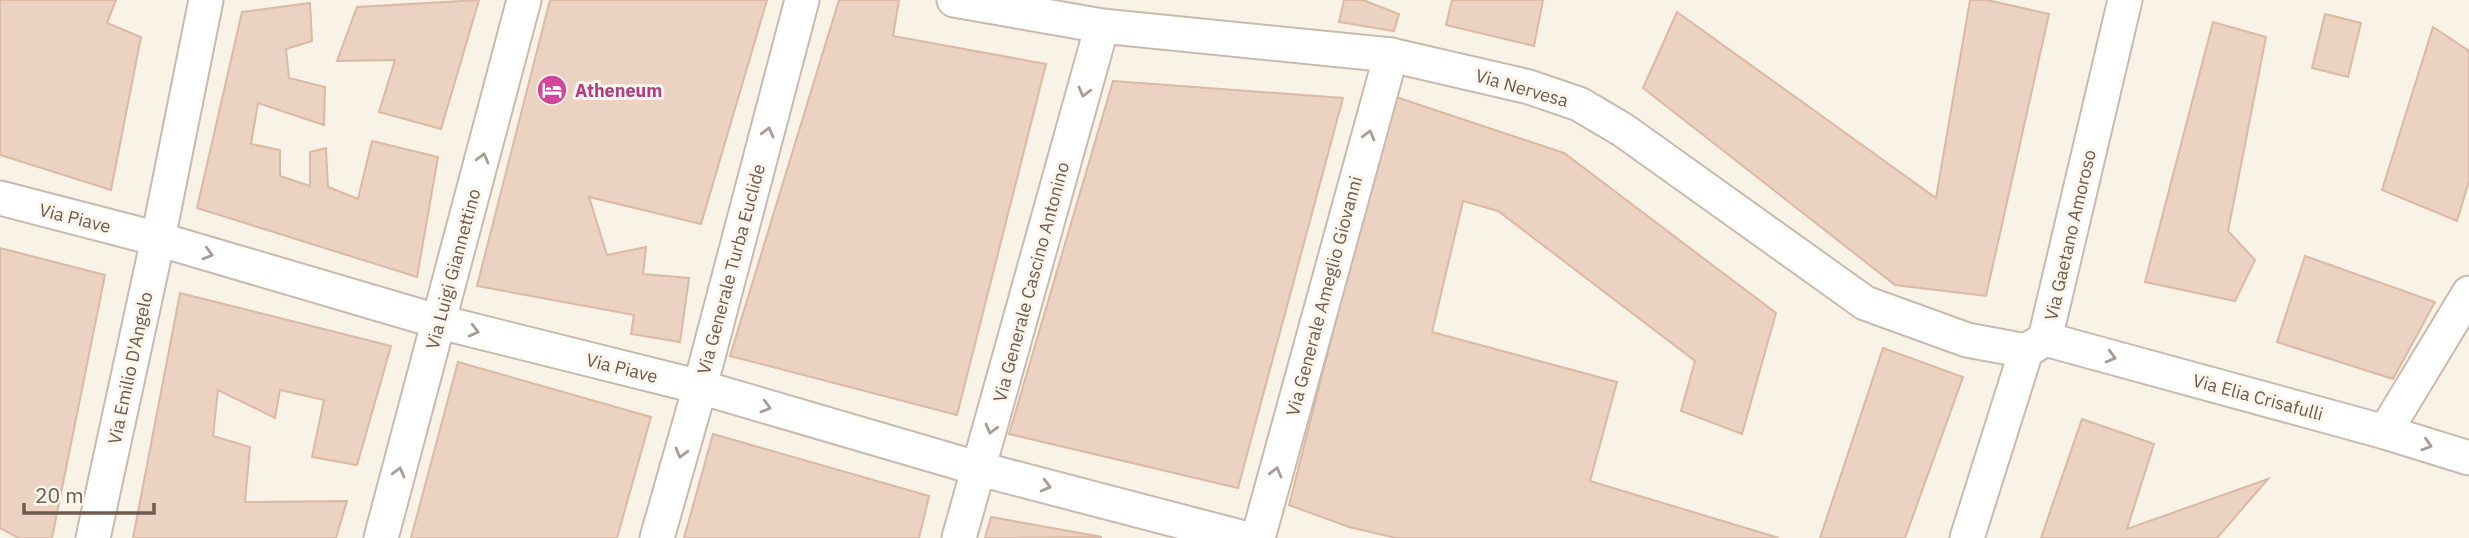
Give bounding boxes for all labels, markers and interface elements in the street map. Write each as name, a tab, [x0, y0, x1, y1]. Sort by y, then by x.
street label: Via Nervesa	[1473, 64, 1572, 112]
hotel icon: Atheneum	[535, 73, 569, 107]
place label: Atheneum	[575, 79, 662, 102]
one-way arrow	[1078, 85, 1092, 97]
one-way arrow	[759, 126, 774, 138]
one-way arrow	[1360, 129, 1375, 141]
street label: Via Gaetano Amoroso	[2039, 147, 2101, 323]
one-way arrow	[475, 152, 489, 164]
street label: Via Generale Cascino Antonino	[988, 159, 1074, 405]
street label: Via Generale Turba Euclide	[692, 161, 770, 377]
street label: Via Generale Ameglio Giovanni	[1281, 173, 1367, 419]
street label: Via Luigi Giannettino	[420, 186, 486, 352]
street label: Via Piave	[37, 198, 113, 238]
one-way arrow	[202, 245, 214, 260]
street label: Via Emilio D'Angelo	[103, 290, 157, 446]
one-way arrow	[467, 323, 479, 337]
street label: Via Piave	[584, 348, 660, 388]
one-way arrow	[2105, 349, 2117, 364]
street label: Via Elia Crisafulli	[2190, 369, 2326, 425]
one-way arrow	[759, 398, 771, 413]
one-way arrow	[985, 423, 999, 435]
one-way arrow	[2421, 437, 2433, 452]
one-way arrow	[675, 447, 690, 459]
one-way arrow	[390, 466, 405, 478]
one-way arrow	[1268, 466, 1283, 478]
scale bar	[24, 472, 154, 516]
one-way arrow	[1040, 478, 1052, 493]
text: 20 m	[35, 481, 84, 509]

